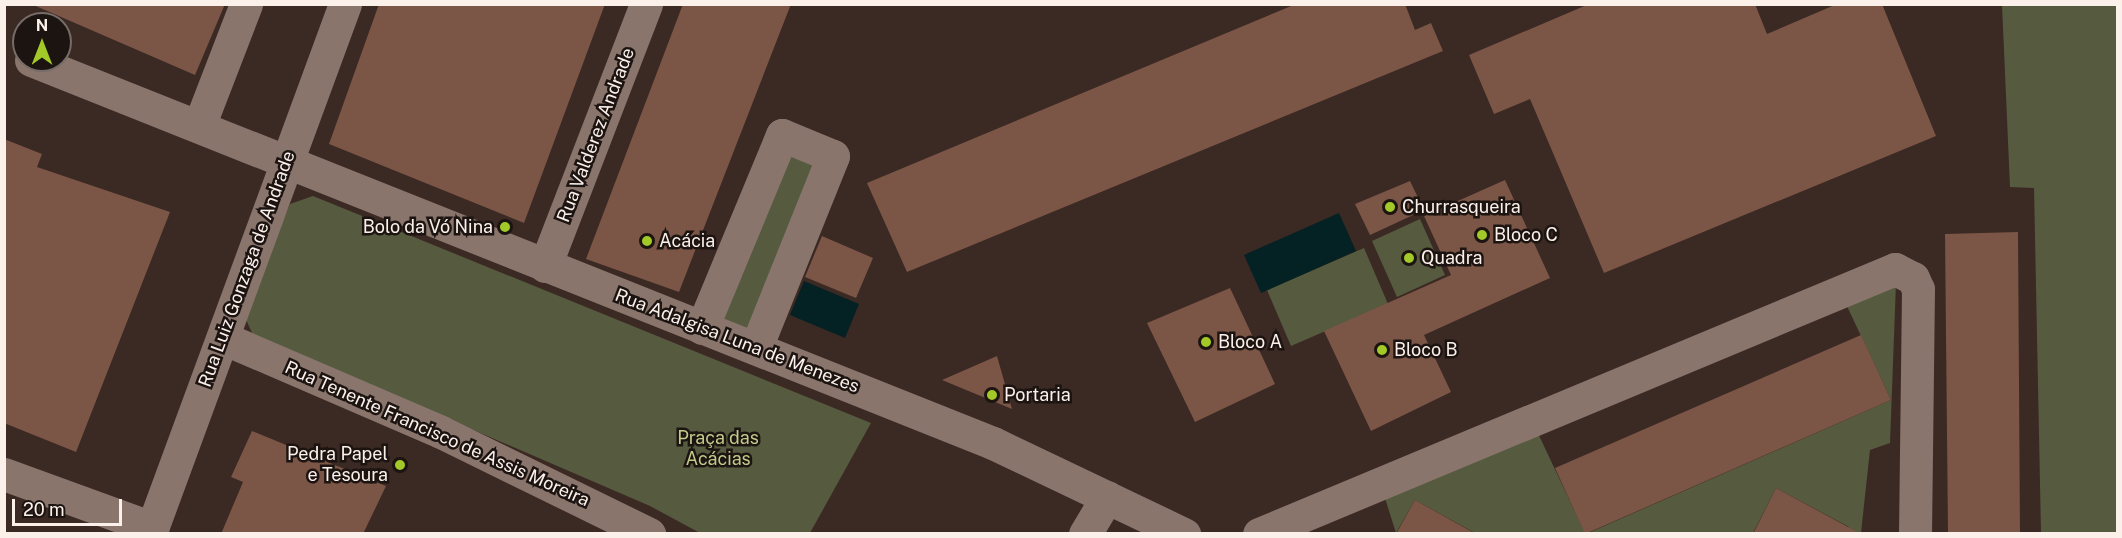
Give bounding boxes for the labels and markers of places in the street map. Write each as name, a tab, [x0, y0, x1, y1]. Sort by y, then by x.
place label: Churrasqueira	[1402, 196, 1521, 218]
marker: Churrasqueira	[1383, 200, 1397, 214]
place label: Bolo da Vó Nina	[362, 216, 493, 238]
marker: Bolo da Vó Nina	[498, 220, 512, 234]
place label: Bloco C	[1494, 224, 1558, 246]
marker: Bloco C	[1475, 228, 1489, 242]
place label: Acácia	[659, 230, 715, 252]
marker: Acácia	[640, 234, 654, 248]
place label: Quadra	[1421, 247, 1482, 269]
marker: Quadra	[1402, 251, 1416, 265]
place label: Bloco A	[1218, 331, 1282, 353]
marker: Bloco A	[1199, 335, 1213, 349]
place label: Bloco B	[1394, 339, 1458, 361]
marker: Bloco B	[1375, 343, 1389, 357]
place label: Portaria	[1004, 384, 1071, 406]
marker: Portaria	[985, 388, 999, 402]
place label: Pedra Papel e Tesoura	[287, 444, 388, 486]
marker: Pedra Papel e Tesoura	[393, 458, 407, 472]

